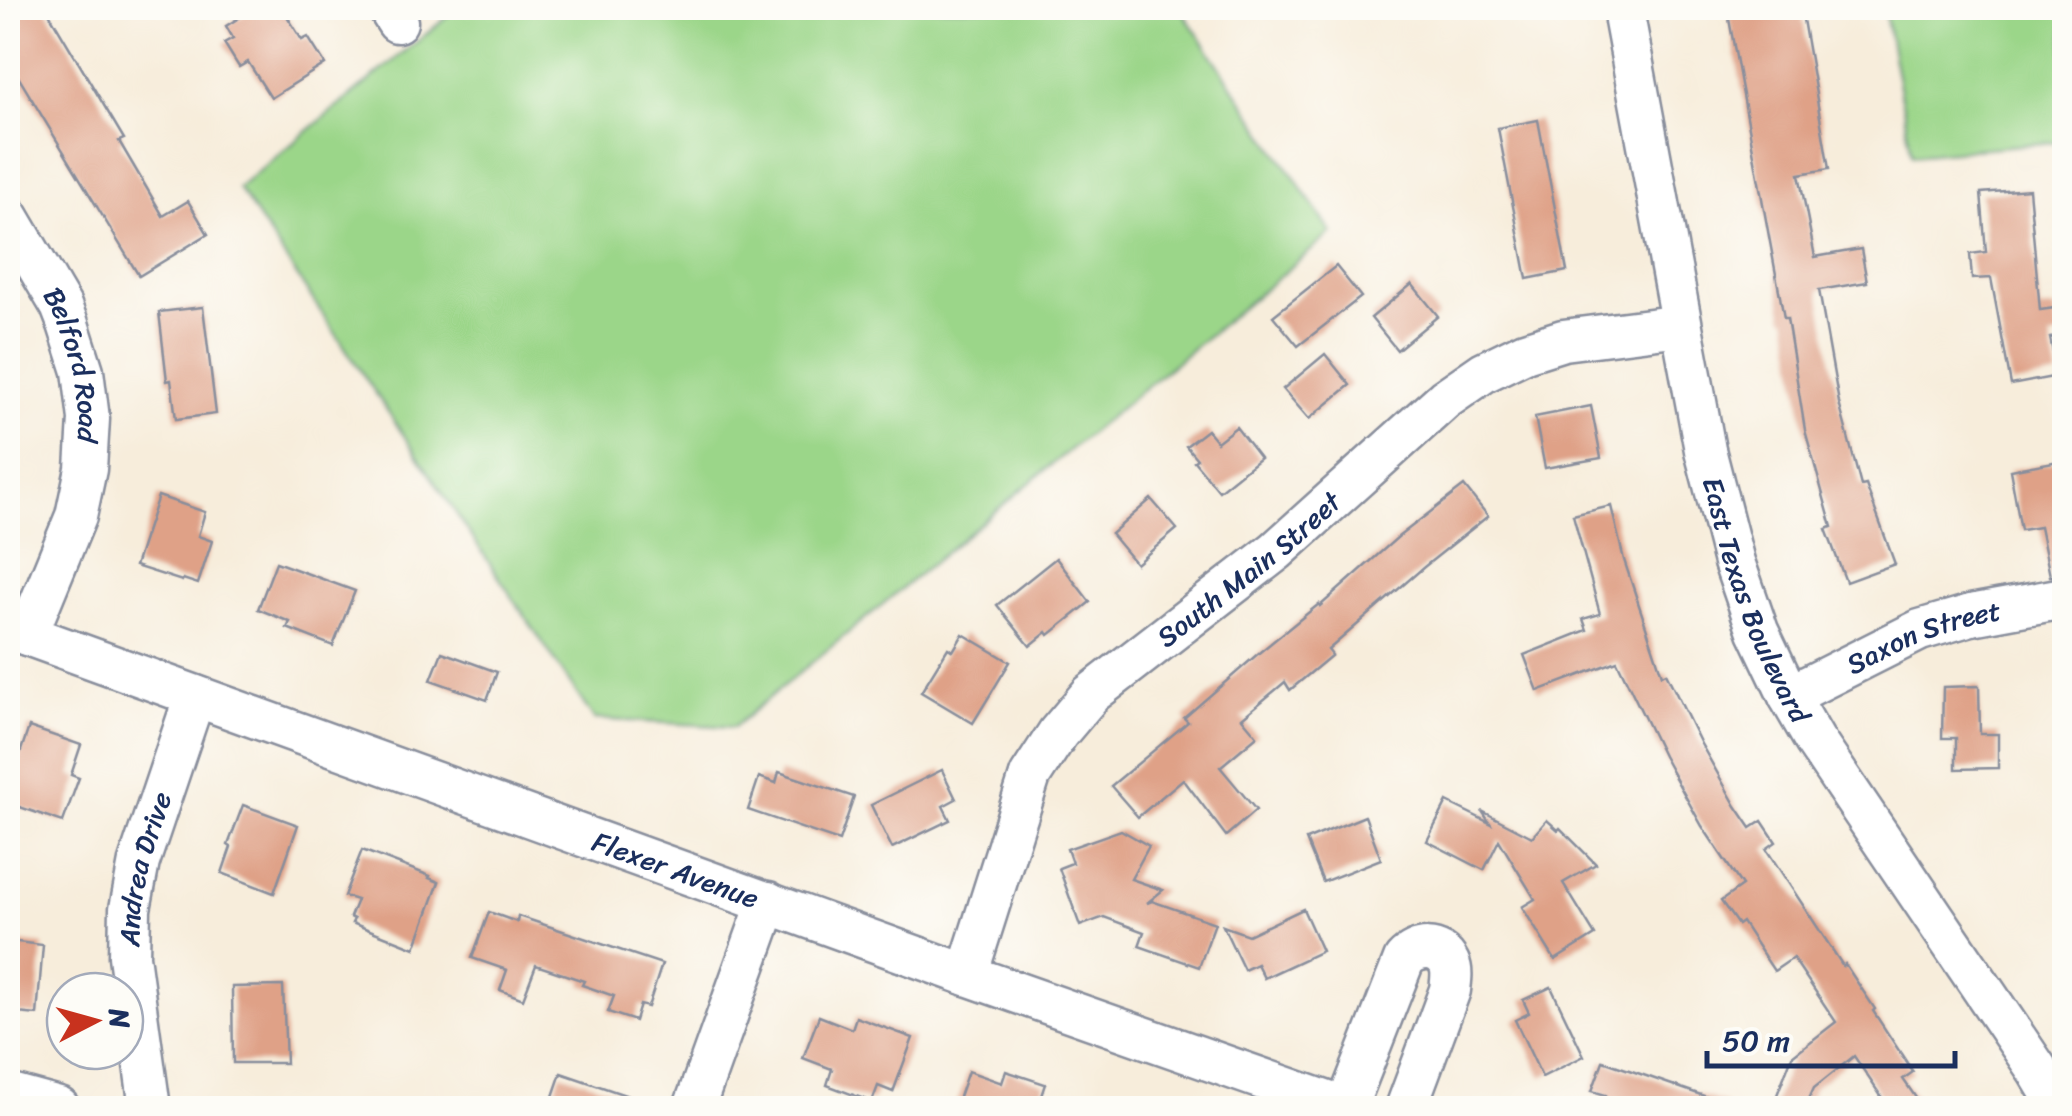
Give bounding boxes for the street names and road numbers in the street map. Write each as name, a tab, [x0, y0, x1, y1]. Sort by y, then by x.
street label: Belford Road	[30, 277, 113, 446]
street label: East Texas Boulevard	[1688, 472, 1825, 735]
street label: South Main Street	[1145, 478, 1354, 660]
street label: Saxon Street	[1838, 586, 2005, 688]
street label: Andrea Drive	[105, 785, 186, 948]
street label: Flexer Avenue	[585, 817, 766, 923]

